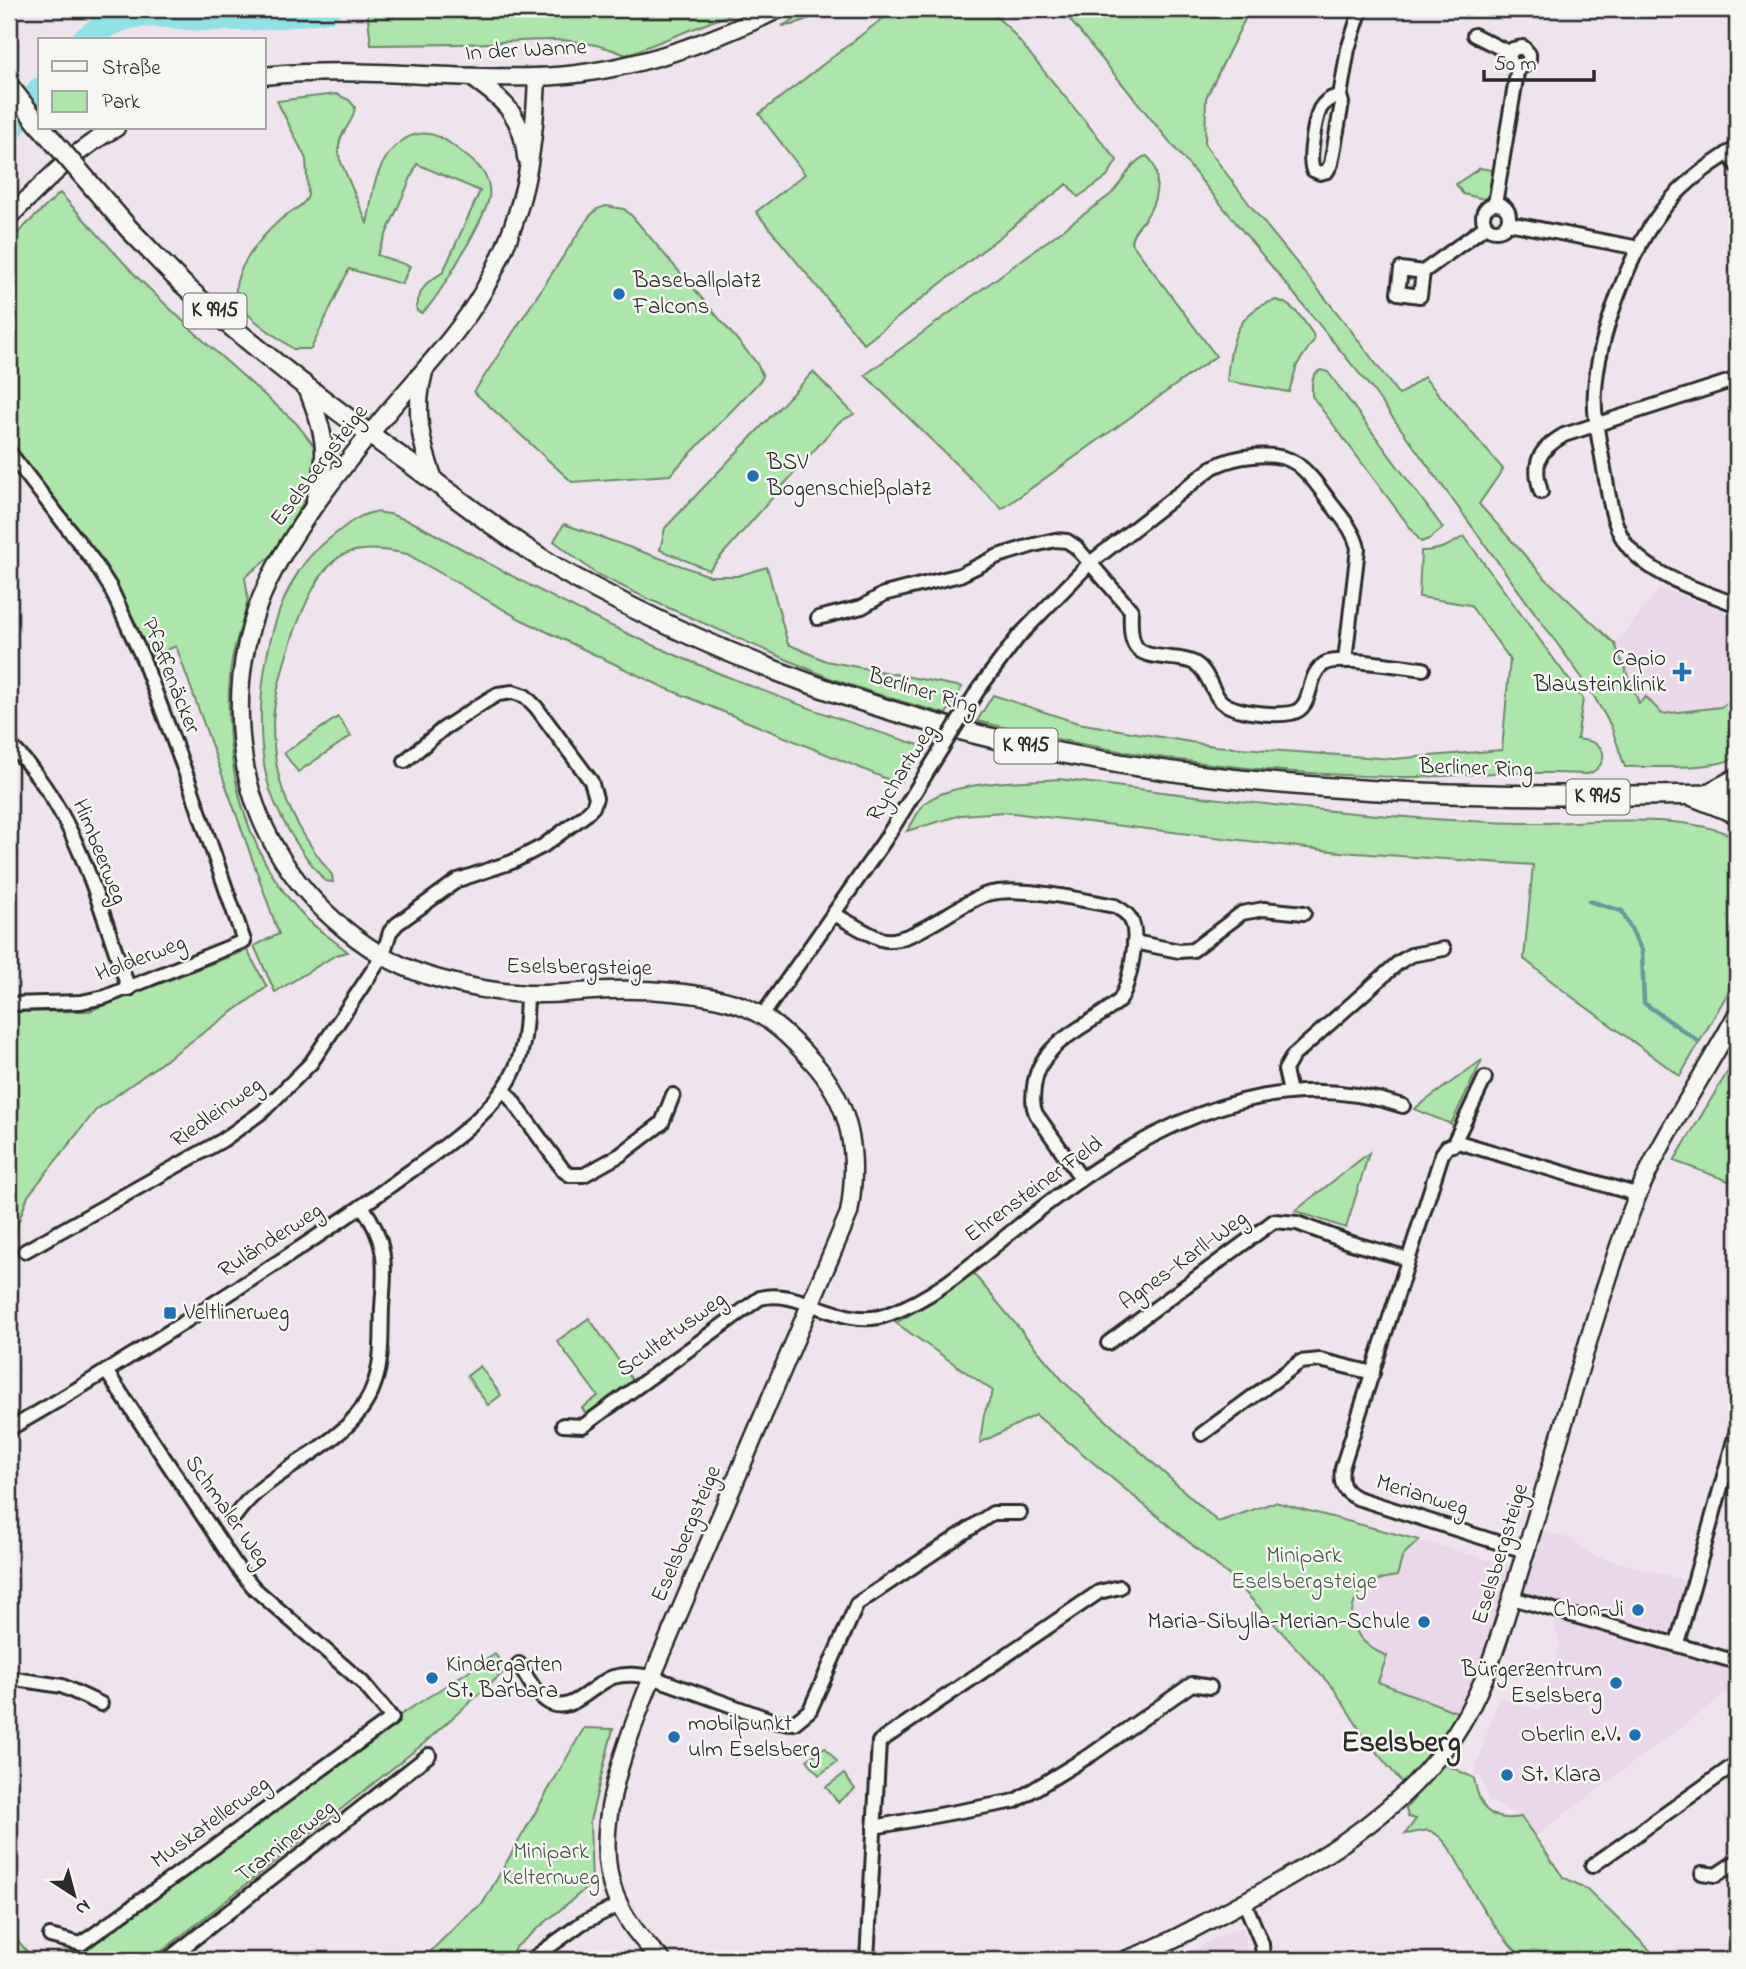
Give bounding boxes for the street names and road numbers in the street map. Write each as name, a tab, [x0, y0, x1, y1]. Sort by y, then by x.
street label: In der Wanne	[464, 31, 588, 71]
road number: K 9915	[184, 294, 246, 328]
street label: Eselsbergsteige	[263, 397, 378, 535]
street label: Pfaffenäcker	[132, 613, 209, 740]
street label: Berliner Ring	[862, 659, 982, 725]
street label: Rychartweg	[859, 717, 947, 830]
road number: K 9915	[995, 728, 1058, 764]
street label: Berliner Ring	[1417, 750, 1534, 788]
road number: K 9915	[1566, 780, 1630, 814]
street label: Himbeerweg	[62, 794, 135, 910]
street label: Holderweg	[91, 927, 191, 992]
street label: Eselsbergsteige	[506, 950, 653, 987]
street label: Riedleinweg	[164, 1069, 270, 1158]
street label: Ehrensteiner Feld	[958, 1128, 1110, 1252]
street label: Ruländerweg	[212, 1195, 330, 1288]
street label: Agnes-Karll-Weg	[1113, 1203, 1256, 1320]
street label: Scultetusweg	[610, 1284, 734, 1387]
street label: Schmaler Weg	[175, 1449, 278, 1576]
street label: Eselsbergsteige	[643, 1460, 732, 1608]
street label: Merianweg	[1371, 1466, 1472, 1527]
street label: Eselsbergsteige	[1464, 1479, 1539, 1629]
street label: Muskatellerweg	[145, 1768, 278, 1878]
street label: Traminerweg	[229, 1792, 344, 1892]

